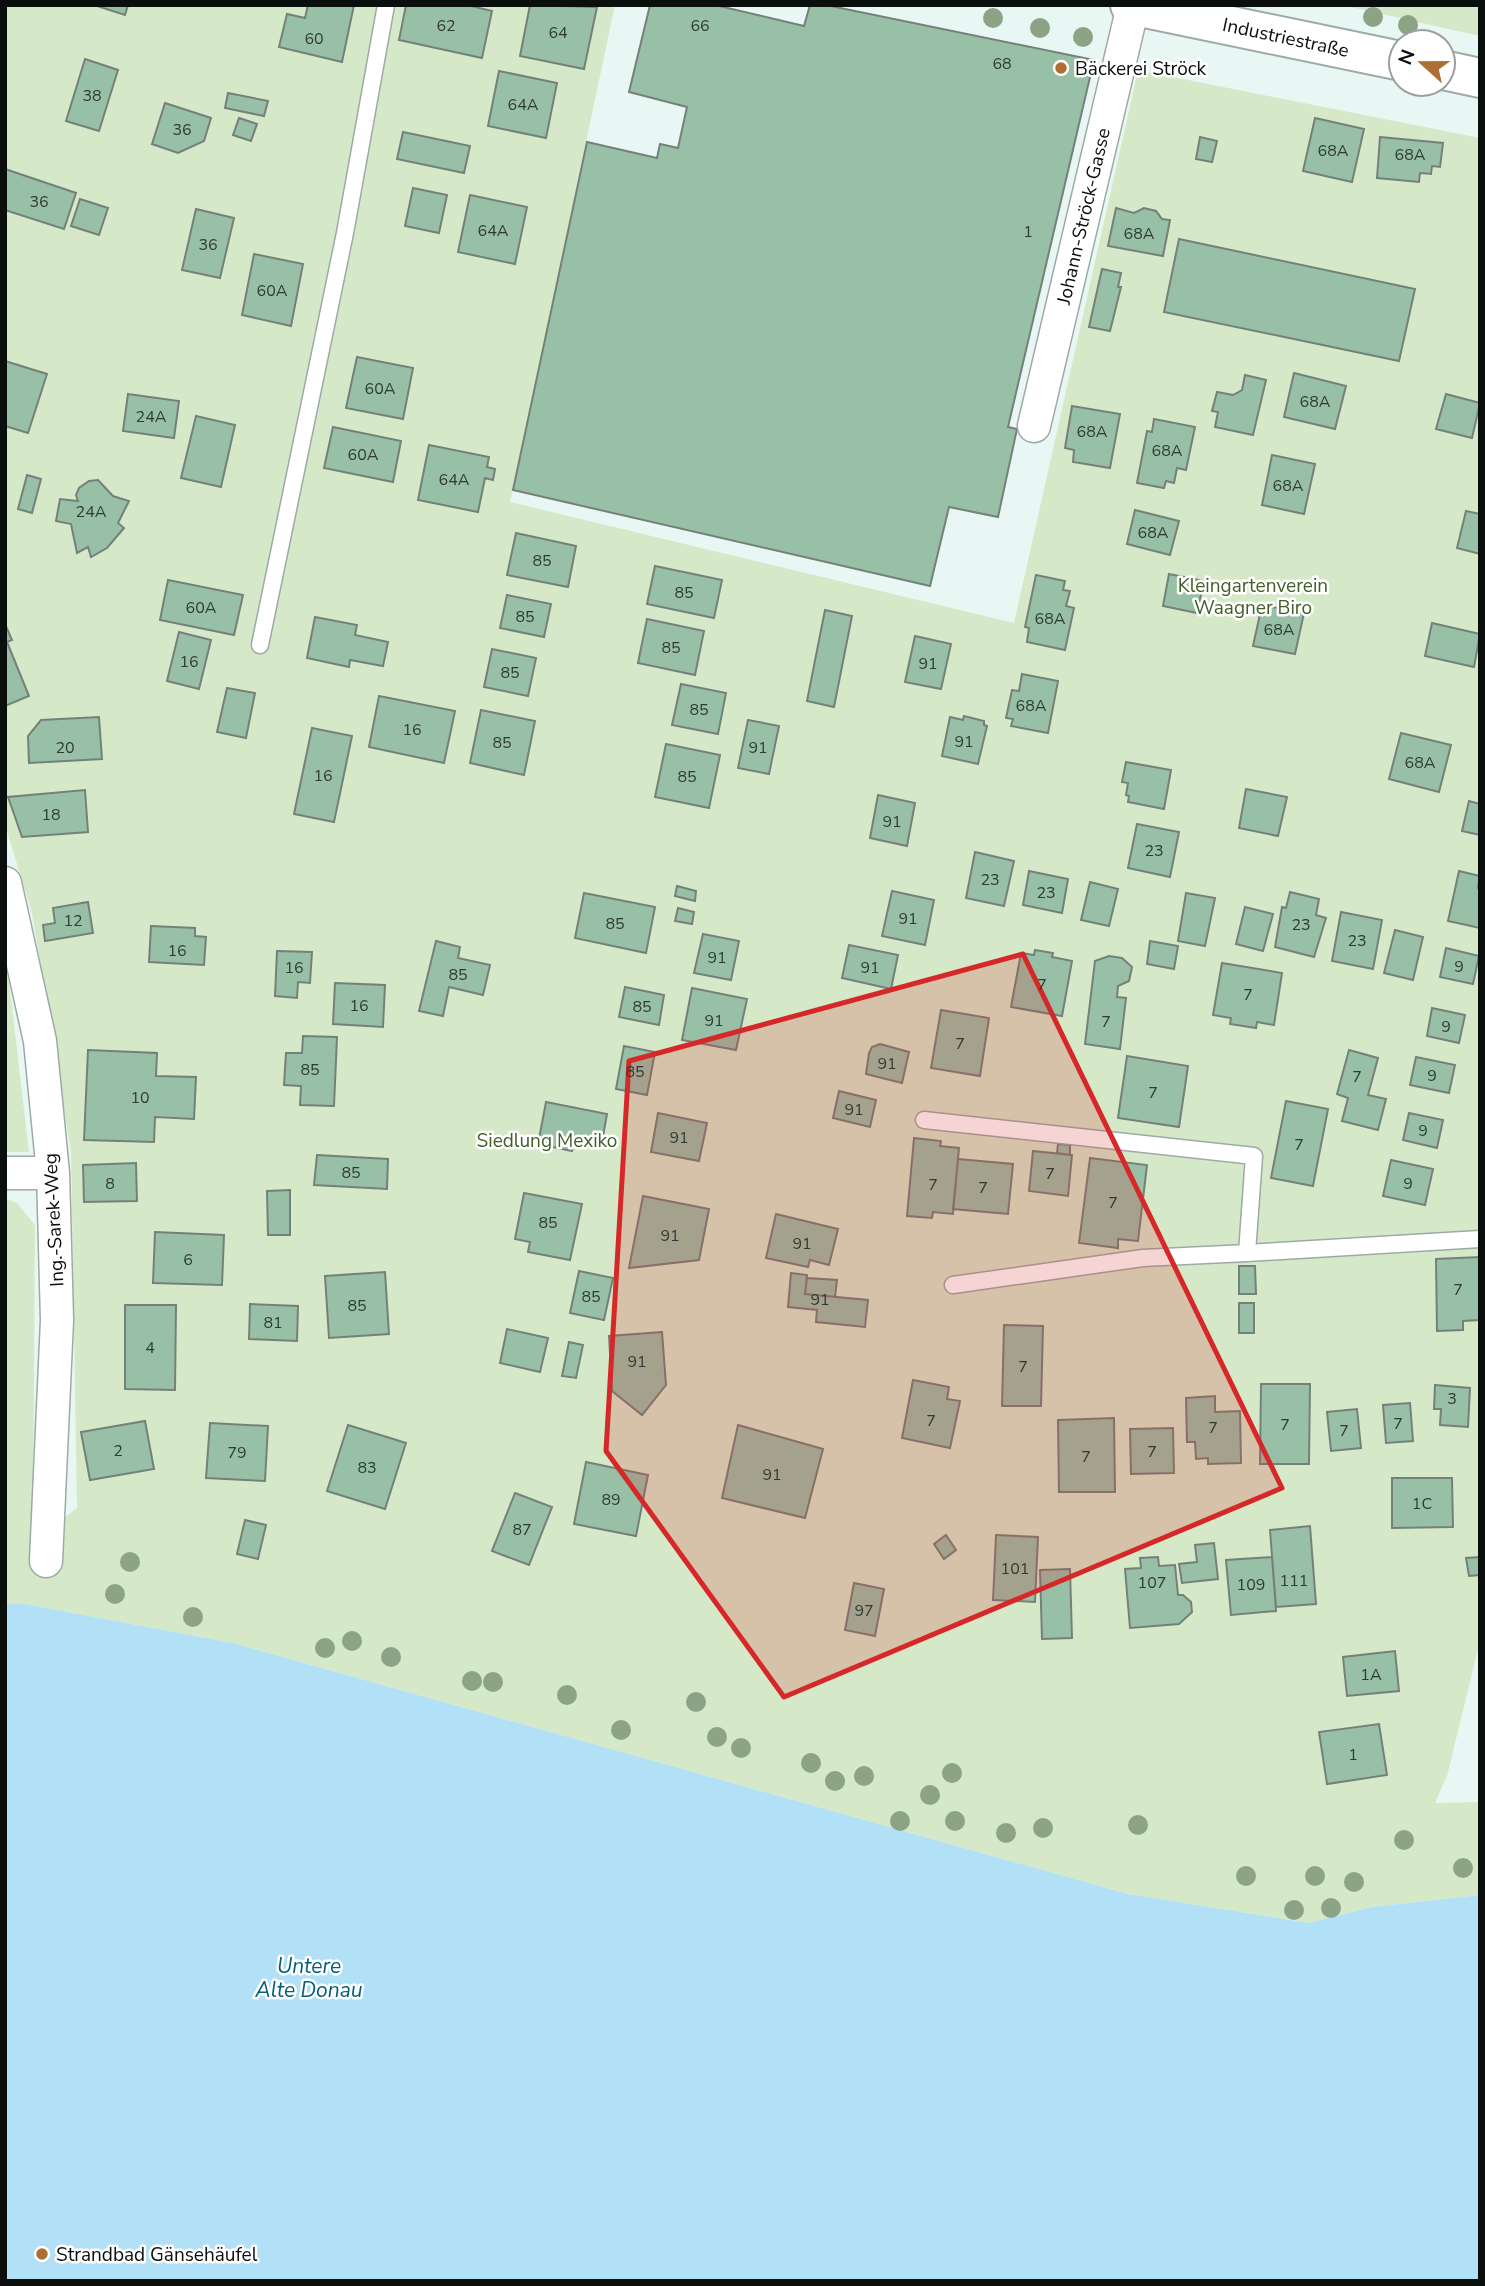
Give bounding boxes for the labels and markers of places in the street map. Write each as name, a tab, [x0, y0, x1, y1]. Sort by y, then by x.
place label: Bäckerei Ströck	[1075, 56, 1206, 82]
marker: Bäckerei Ströck	[1053, 60, 1069, 76]
place label: Strandbad Gänsehäufel	[56, 2242, 258, 2268]
marker: Strandbad Gänsehäufel	[34, 2246, 50, 2262]

